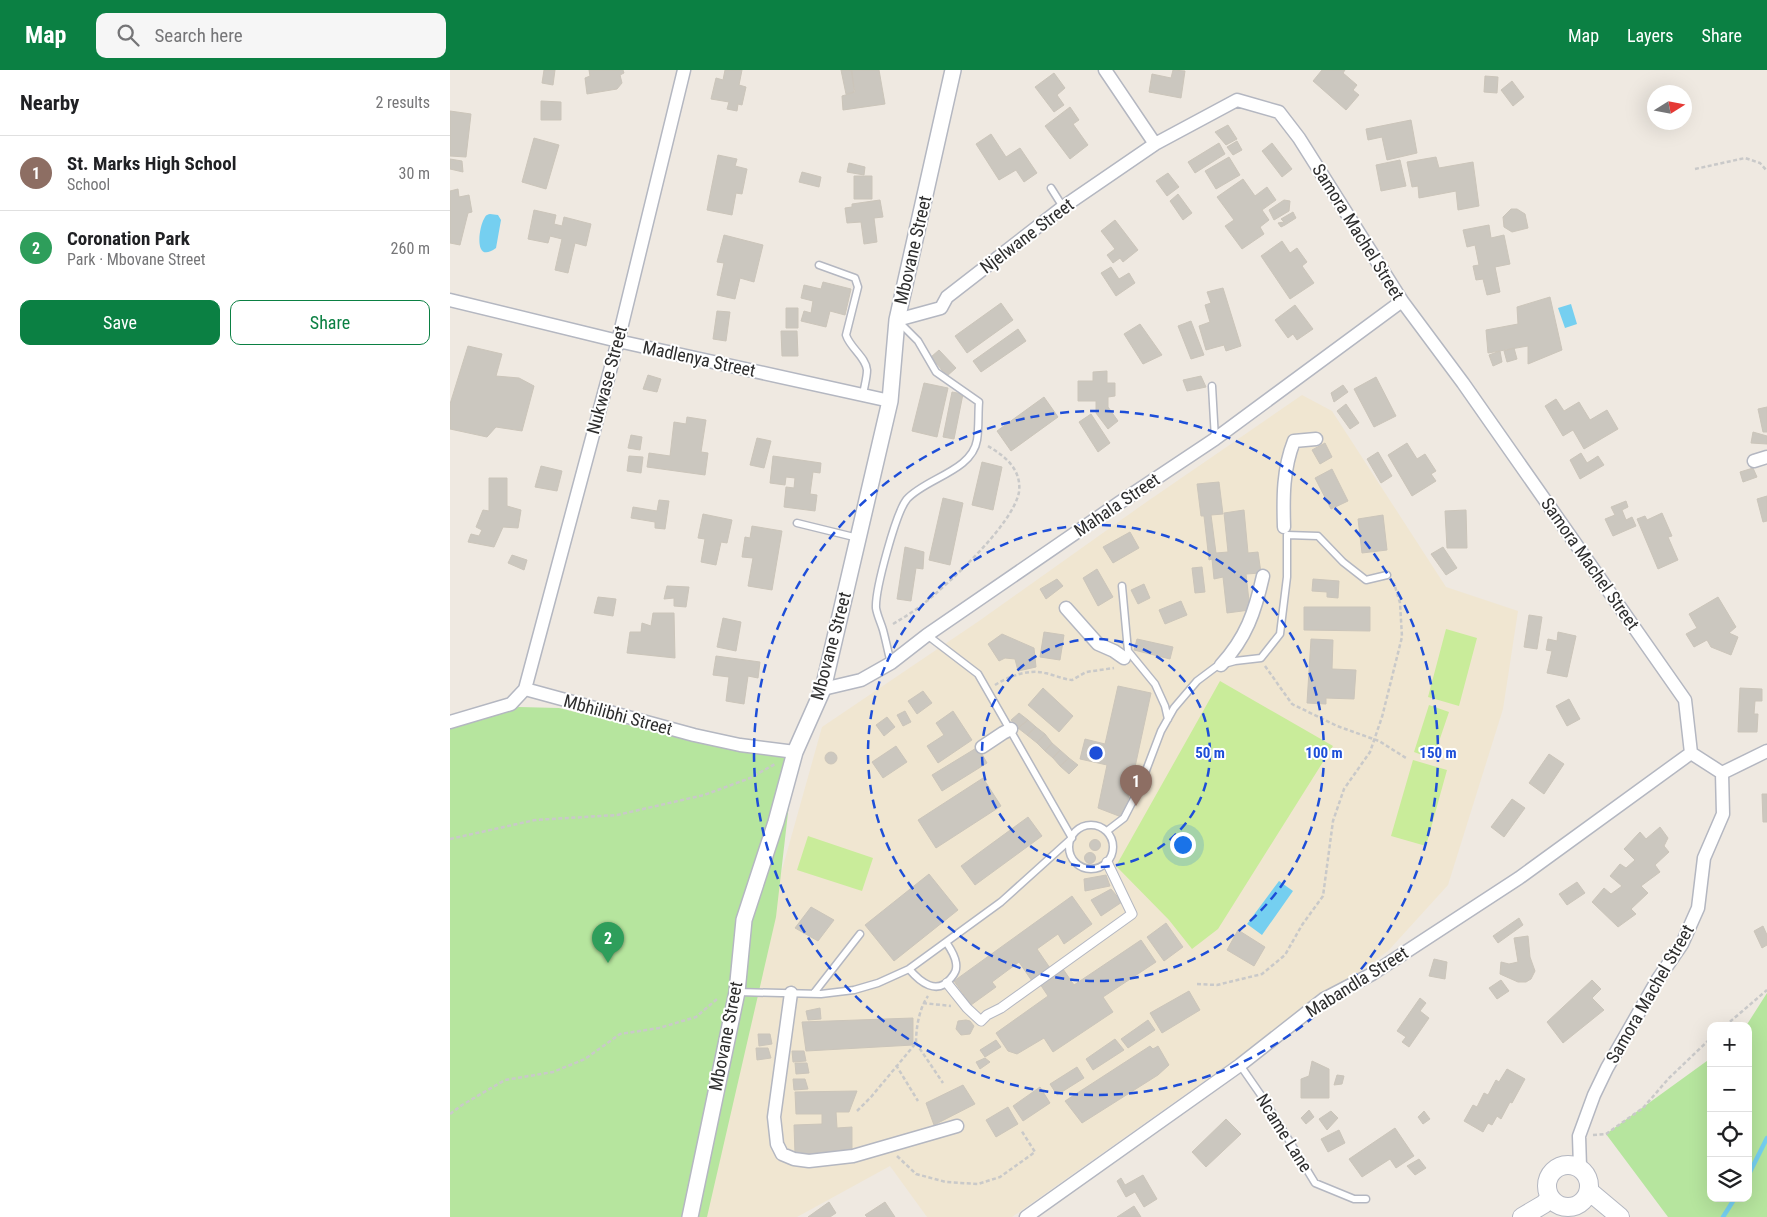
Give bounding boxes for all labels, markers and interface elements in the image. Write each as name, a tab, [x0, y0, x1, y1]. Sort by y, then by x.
search box	[96, 13, 446, 58]
text: Map	[25, 21, 66, 49]
icon: search	[114, 21, 142, 49]
text: Search here	[154, 24, 243, 47]
text: Map	[1568, 25, 1599, 46]
text: Layers	[1627, 25, 1674, 46]
text: Share	[1702, 25, 1742, 46]
north arrow	[1647, 85, 1692, 130]
text: Nearby	[20, 91, 79, 115]
text: 2 results	[375, 93, 430, 112]
text: St. Marks High School	[67, 152, 237, 175]
street label: Samora Machel Street	[1308, 160, 1409, 304]
text: 1	[32, 164, 40, 183]
text: 30 m	[398, 164, 430, 183]
text: School	[67, 175, 110, 194]
street label: Mbovane Street	[890, 193, 935, 306]
street label: Njelwane Street	[976, 194, 1078, 278]
text: Coronation Park	[67, 227, 190, 250]
text: 2	[32, 239, 40, 258]
text: 260 m	[391, 239, 430, 258]
text: Park · Mbovane Street	[67, 250, 205, 269]
button: Save	[20, 300, 220, 345]
button: Share	[230, 300, 430, 345]
street label: Nukwase Street	[582, 323, 631, 436]
street label: Madlenya Street	[641, 336, 757, 381]
street label: Mahala Street	[1070, 468, 1163, 541]
street label: Samora Machel Street	[1537, 494, 1644, 634]
street label: Mbovane Street	[806, 590, 855, 702]
street label: Mbhilibhi Street	[562, 690, 675, 739]
centre of rings	[1087, 744, 1105, 762]
text: 50 m	[1195, 744, 1225, 762]
text: 100 m	[1305, 744, 1343, 762]
text: 150 m	[1419, 744, 1457, 762]
pin: 1	[1120, 765, 1152, 806]
your location	[1170, 832, 1196, 858]
street label: Samora Machel Street	[1601, 921, 1698, 1067]
pin: 2	[592, 922, 624, 963]
street label: Mabandla Street	[1302, 942, 1412, 1021]
street label: Mbovane Street	[705, 979, 746, 1092]
map controls	[1707, 1022, 1752, 1202]
button: +	[1707, 1022, 1752, 1067]
button: −	[1707, 1067, 1752, 1112]
street label: Ncame Lane	[1252, 1090, 1317, 1176]
button: locate	[1707, 1112, 1752, 1157]
button: layers	[1707, 1157, 1752, 1202]

